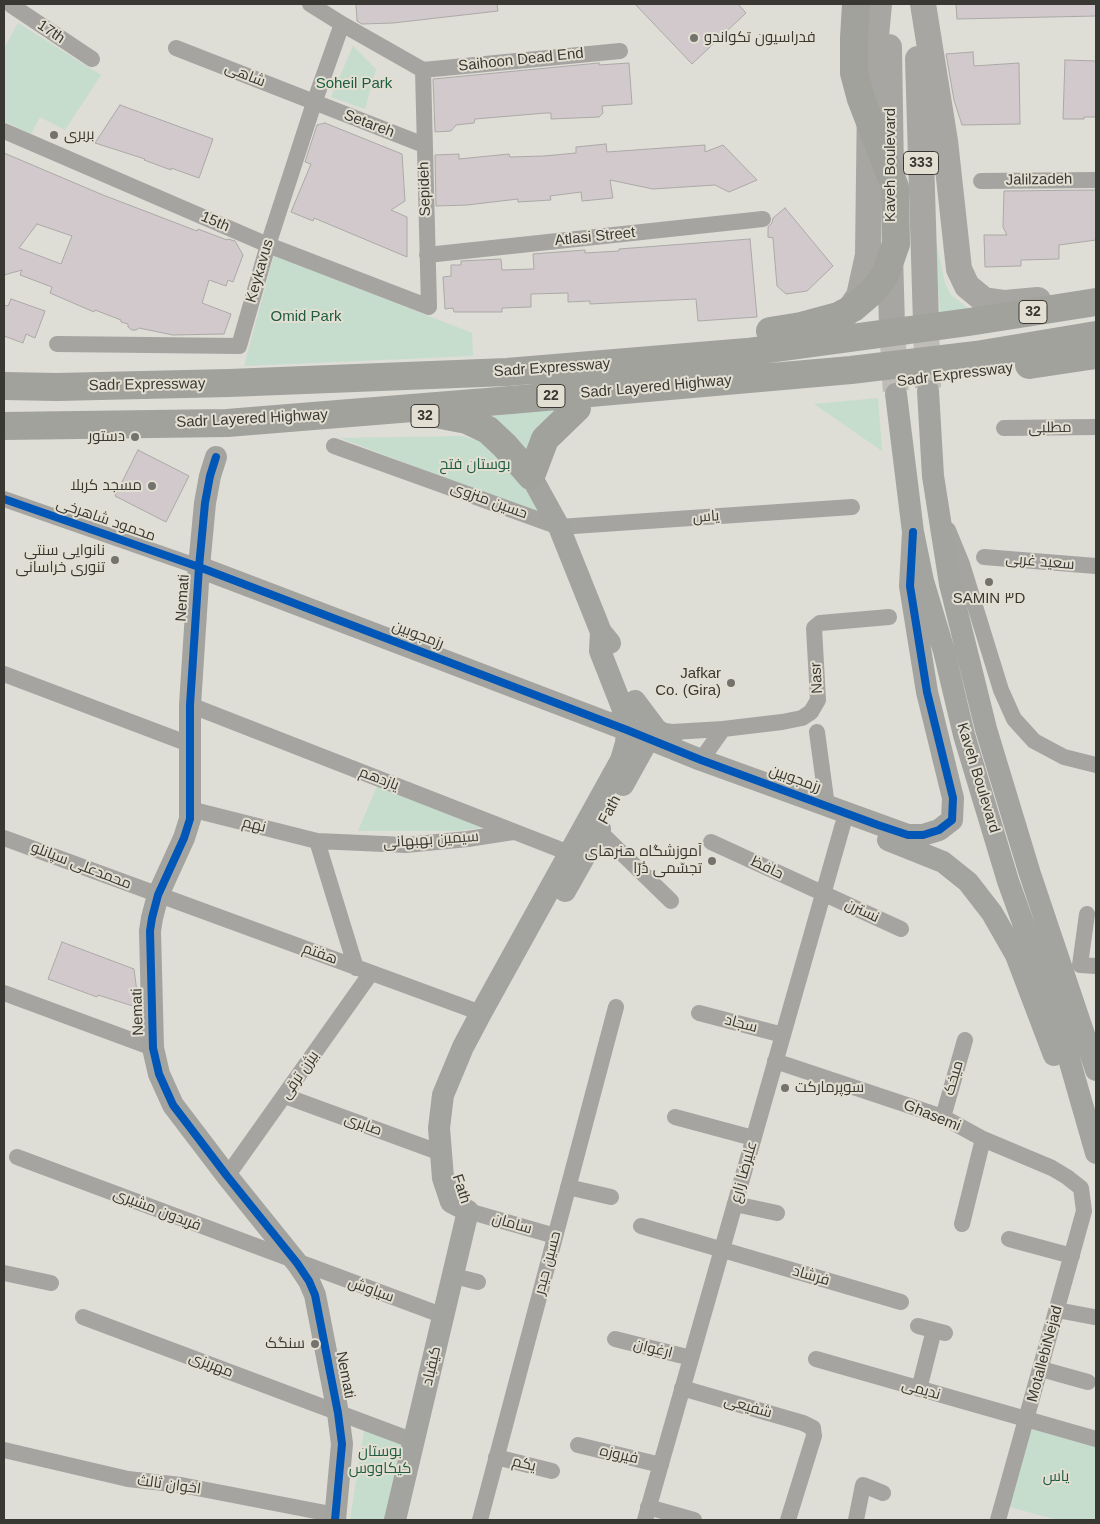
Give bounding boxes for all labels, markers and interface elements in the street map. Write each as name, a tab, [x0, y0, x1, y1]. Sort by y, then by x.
street label: 17th	[34, 16, 68, 48]
place label: فدراسیون تکواندو	[704, 29, 816, 47]
marker: فدراسیون تکواندو	[688, 32, 700, 44]
street label: Saihoon Dead End	[457, 44, 585, 76]
street label: شاهی	[222, 59, 268, 91]
park label: Soheil Park	[316, 75, 392, 93]
street label: Setareh	[341, 106, 397, 142]
street label: Kaveh Boulevard	[882, 108, 900, 222]
place label: بربری	[64, 126, 94, 144]
marker: بربری	[48, 129, 60, 141]
road number: 333	[904, 152, 938, 174]
street label: Sepideh	[415, 161, 435, 217]
street label: Jalilzadeh	[1005, 170, 1073, 190]
street label: 15th	[198, 208, 232, 236]
street label: Atlasi Street	[554, 224, 636, 250]
street label: Keykavus	[242, 237, 278, 305]
road number: 32	[1019, 300, 1047, 324]
park label: Omid Park	[271, 308, 341, 326]
street label: Sadr Expressway	[493, 355, 611, 381]
street label: Sadr Expressway	[896, 359, 1014, 391]
street label: Sadr Layered Highway	[580, 371, 732, 403]
street label: Sadr Expressway	[88, 375, 206, 395]
road number: 22	[537, 384, 565, 408]
road number: 32	[411, 404, 439, 428]
street label: Sadr Layered Highway	[176, 406, 328, 432]
street label: مطلبی	[1028, 419, 1072, 437]
place label: دستور	[88, 428, 125, 446]
marker: دستور	[129, 431, 141, 443]
park label: بوستان فتح	[439, 456, 511, 474]
place label: مسجد کربلا	[70, 477, 142, 495]
street label: حسین منزوی	[448, 479, 530, 523]
marker: مسجد کربلا	[146, 480, 158, 492]
street label: محمود شاهرخی	[54, 495, 158, 545]
street label: یاس	[692, 507, 720, 527]
place label: نانوایی سنتی تنوری خراسانی	[15, 542, 105, 577]
street label: سعید غربی	[1005, 550, 1075, 574]
marker: نانوایی سنتی تنوری خراسانی	[109, 554, 121, 566]
street label: Nemati	[172, 574, 194, 622]
marker: SAMIN ۳D	[983, 576, 995, 588]
place label: SAMIN ۳D	[953, 590, 1025, 608]
street label: رزمجوبین	[390, 617, 446, 653]
street label: Nasr	[807, 662, 827, 694]
place label: Jafkar Co. (Gira)	[655, 665, 721, 700]
marker: Jafkar Co. (Gira)	[725, 677, 737, 689]
street label: Kaveh Boulevard	[953, 721, 1003, 835]
street label: رزمجوبین	[766, 761, 824, 797]
street label: یازدهم	[356, 763, 402, 795]
street label: Fath	[595, 793, 625, 827]
street label: نهم	[240, 813, 268, 837]
street label: سیمین بهبهانی	[383, 828, 479, 852]
street label: محمدعلی سپانلو	[28, 839, 134, 893]
place label: آموزشگاه هنرهای تجسّمی دُرّا	[585, 843, 702, 878]
street label: حافظ	[748, 853, 786, 883]
marker: آموزشگاه هنرهای تجسّمی دُرّا	[706, 855, 718, 867]
street label: نسترن	[842, 895, 882, 927]
street label: هفتم	[300, 939, 340, 969]
street label: Nemati	[128, 988, 148, 1036]
street label: سجاد	[723, 1011, 759, 1037]
street label: بیژن ترقی	[277, 1047, 323, 1103]
street label: میخک	[940, 1059, 968, 1097]
place label: سوپرمارکت	[795, 1079, 864, 1097]
marker: سوپرمارکت	[779, 1082, 791, 1094]
street label: Ghasemi	[901, 1096, 963, 1136]
street label: صابری	[342, 1110, 384, 1140]
street label: علیرضا زارع	[727, 1139, 761, 1205]
street label: Fath	[448, 1172, 474, 1206]
street label: فریدون مشیری	[110, 1185, 204, 1235]
street label: سامان	[490, 1210, 534, 1238]
street label: حسین حیدر	[531, 1229, 565, 1297]
street label: فرشاد	[790, 1262, 832, 1290]
street label: سیاوش	[346, 1273, 396, 1307]
street label: MotallebiNejad	[1023, 1304, 1067, 1404]
place label: سنگک	[265, 1335, 305, 1353]
street label: ارغوان	[632, 1335, 674, 1363]
marker: سنگک	[309, 1338, 321, 1350]
street label: کیقباد	[419, 1345, 445, 1387]
street label: مهریزی	[186, 1348, 236, 1382]
street label: Nemati	[332, 1350, 358, 1400]
street label: ندیمی	[900, 1376, 942, 1404]
street label: شفیعی	[722, 1392, 774, 1422]
street label: فیروزه	[598, 1442, 640, 1468]
park label: بوستان کیکاووس	[349, 1443, 411, 1478]
street label: یکم	[510, 1452, 538, 1476]
park label: یاس	[1043, 1468, 1069, 1486]
street label: اخوان ثالث	[136, 1472, 202, 1498]

